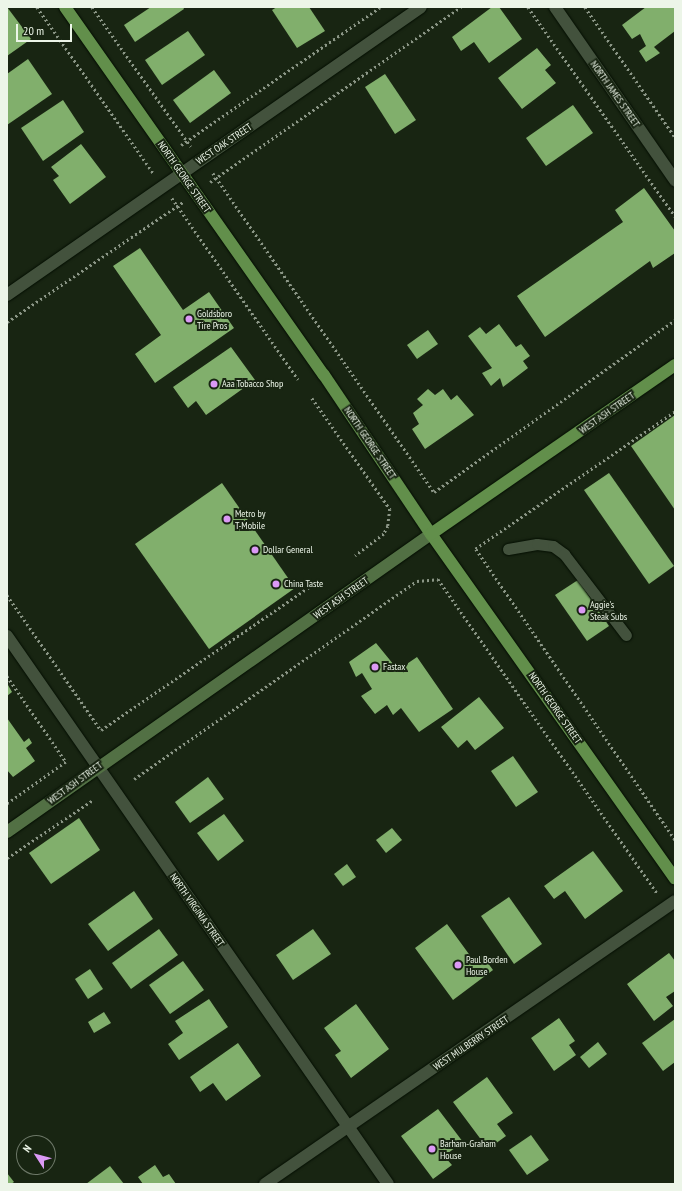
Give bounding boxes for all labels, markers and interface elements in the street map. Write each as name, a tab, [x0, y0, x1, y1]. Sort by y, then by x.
scale bar	[18, 16, 74, 42]
text: 20 m	[23, 23, 44, 38]
street label: NORTH JAMES STREET	[588, 59, 642, 129]
street label: WEST OAK STREET	[193, 121, 255, 167]
street label: NORTH GEORGE STREET	[155, 139, 213, 215]
place label: Goldsboro Tire Pros	[197, 307, 232, 330]
marker: Goldsboro Tire Pros	[184, 314, 194, 324]
place label: Aaa Tobacco Shop	[222, 378, 284, 390]
marker: Aaa Tobacco Shop	[209, 379, 219, 389]
street label: WEST ASH STREET	[577, 389, 637, 437]
street label: NORTH GEORGE STREET	[341, 405, 399, 481]
place label: Metro by T-Mobile	[235, 507, 265, 530]
marker: Metro by T-Mobile	[222, 514, 232, 524]
place label: Dollar General	[263, 544, 313, 556]
marker: Dollar General	[250, 545, 260, 555]
street label: WEST ASH STREET	[311, 574, 371, 622]
place label: China Taste	[284, 578, 323, 590]
marker: China Taste	[271, 579, 281, 589]
place label: Aggie's Steak Subs	[590, 598, 627, 622]
marker: Aggie's Steak Subs	[577, 605, 587, 615]
place label: Fastax	[383, 661, 405, 673]
marker: Fastax	[370, 662, 380, 672]
street label: NORTH GEORGE STREET	[526, 670, 584, 746]
street label: WEST ASH STREET	[45, 759, 105, 807]
street label: NORTH VIRGINIA STREET	[167, 871, 227, 949]
place label: Paul Borden House	[466, 953, 508, 976]
marker: Paul Borden House	[453, 960, 463, 970]
street label: WEST MULBERRY STREET	[431, 1013, 511, 1073]
north arrow	[16, 1135, 56, 1175]
place label: Barham-Graham House	[440, 1137, 496, 1160]
text: N	[20, 1142, 35, 1155]
marker: Barham-Graham House	[427, 1144, 437, 1154]

